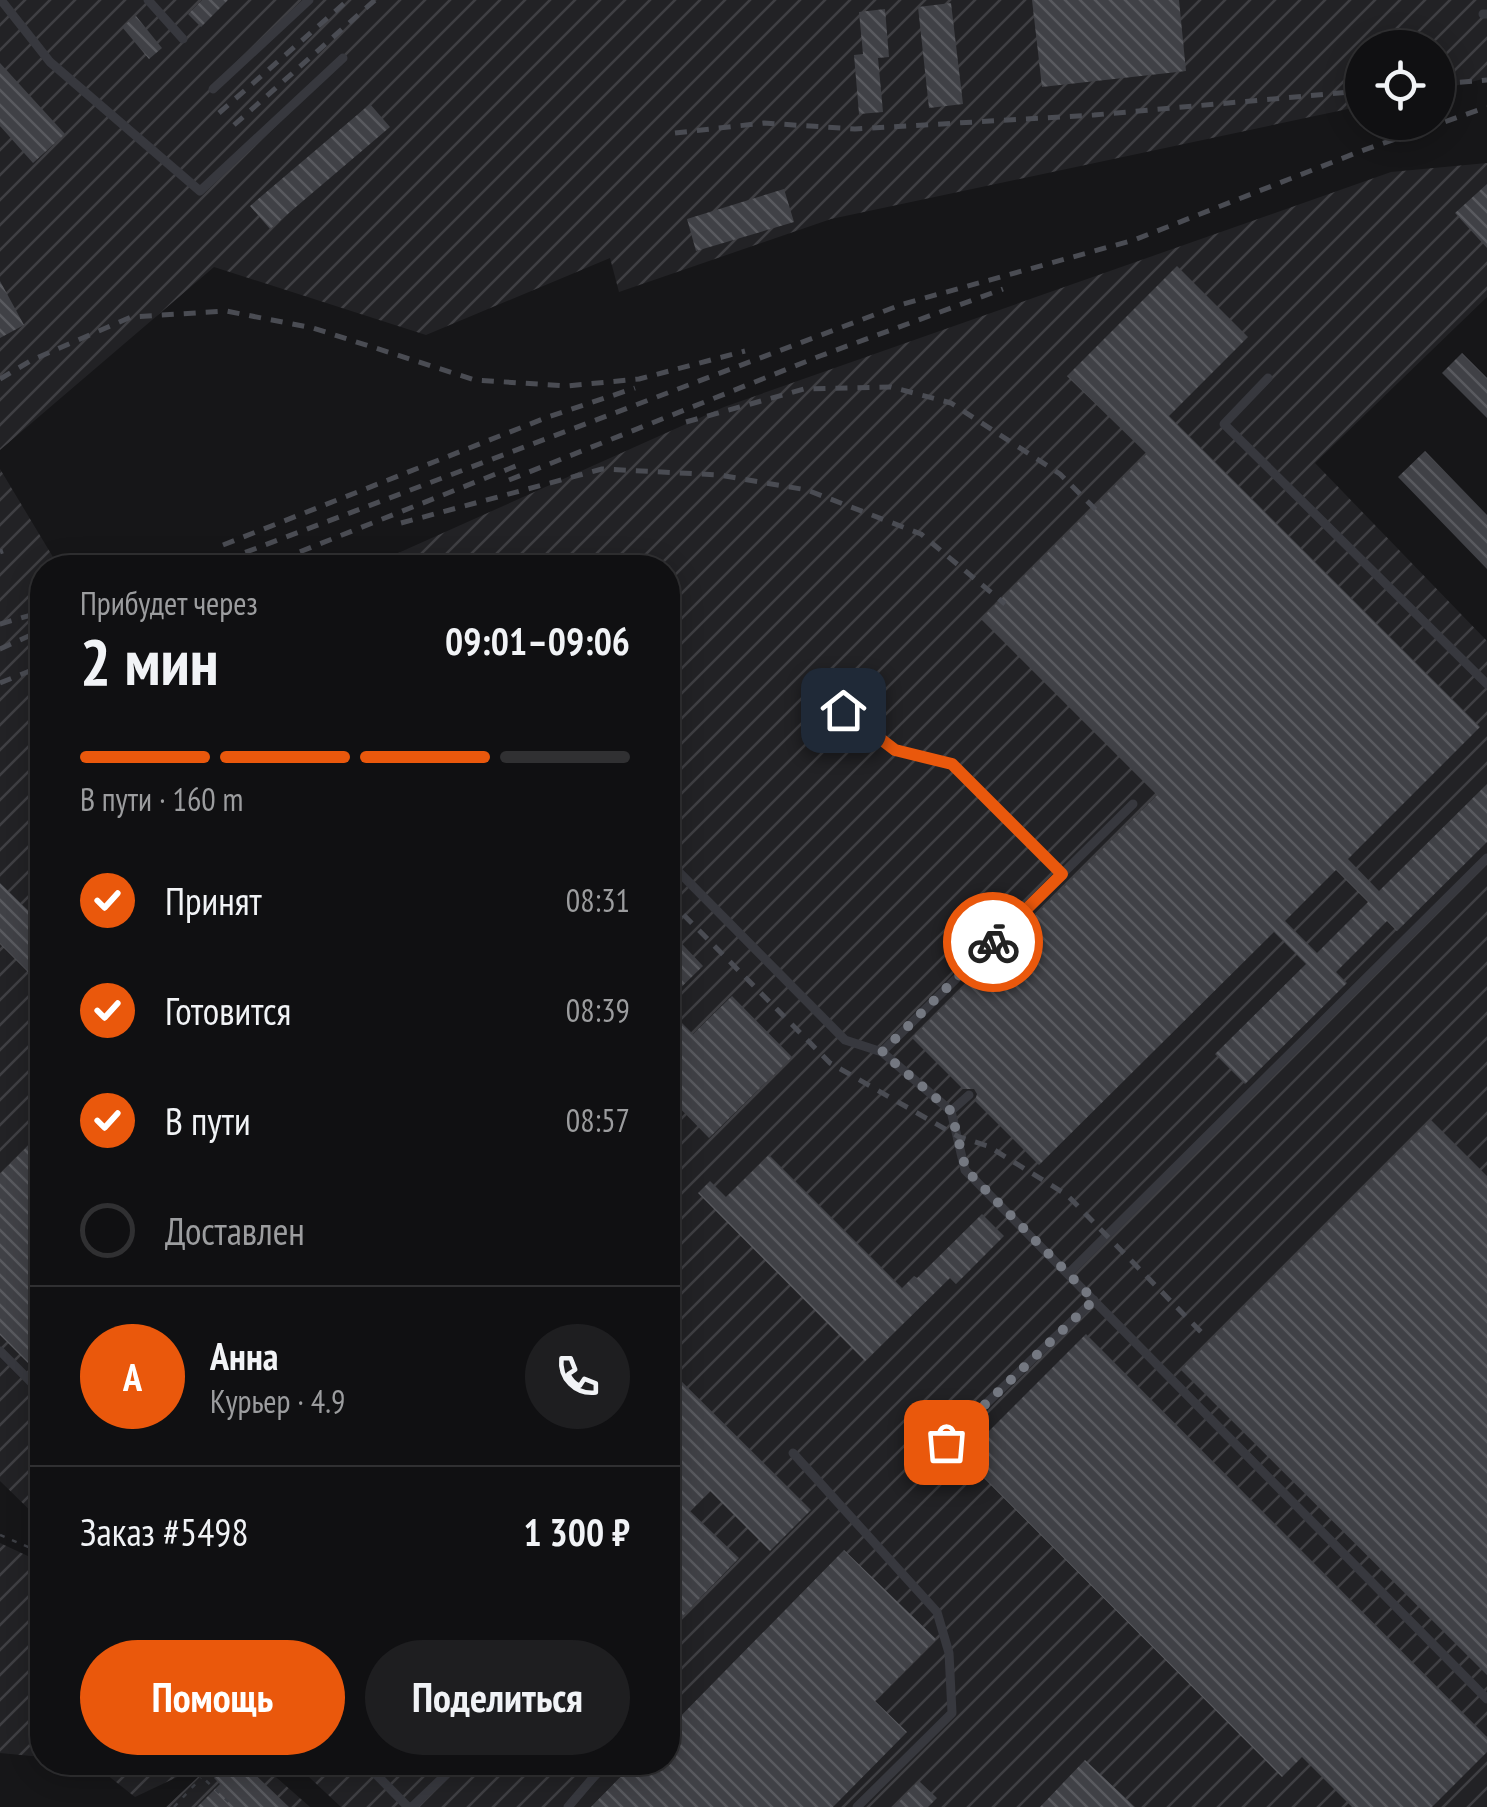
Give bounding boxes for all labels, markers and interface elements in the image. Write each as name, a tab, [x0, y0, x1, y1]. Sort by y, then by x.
map controls	[1345, 30, 1455, 140]
button: locate	[1345, 30, 1455, 140]
text: Прибудет через	[80, 582, 258, 624]
text: 09:01–09:06	[445, 616, 630, 665]
text: 2 мин	[80, 619, 219, 703]
pin	[801, 668, 886, 753]
icon: home	[816, 683, 871, 738]
text: В пути · 160 m	[80, 778, 243, 820]
icon: check	[80, 873, 135, 928]
text: Принят	[165, 876, 262, 925]
text: 08:31	[566, 879, 630, 921]
courier	[943, 892, 1043, 992]
icon: bike	[966, 915, 1021, 970]
icon: check	[80, 983, 135, 1038]
text: Готовится	[165, 986, 291, 1035]
text: 08:39	[566, 989, 630, 1031]
icon: check	[80, 1093, 135, 1148]
text: В пути	[165, 1096, 251, 1145]
text: 08:57	[566, 1099, 630, 1141]
text: Доставлен	[165, 1206, 305, 1255]
button: phone	[525, 1324, 630, 1429]
text: Анна	[210, 1331, 278, 1380]
text: А	[123, 1352, 142, 1401]
text: Курьер · 4.9	[210, 1380, 345, 1422]
pin	[904, 1400, 989, 1485]
icon: bag	[919, 1415, 974, 1470]
text: Заказ #5498	[80, 1507, 249, 1556]
text: 1 300 ₽	[524, 1507, 630, 1556]
button: Помощь	[80, 1640, 345, 1755]
button: Поделиться	[365, 1640, 630, 1755]

